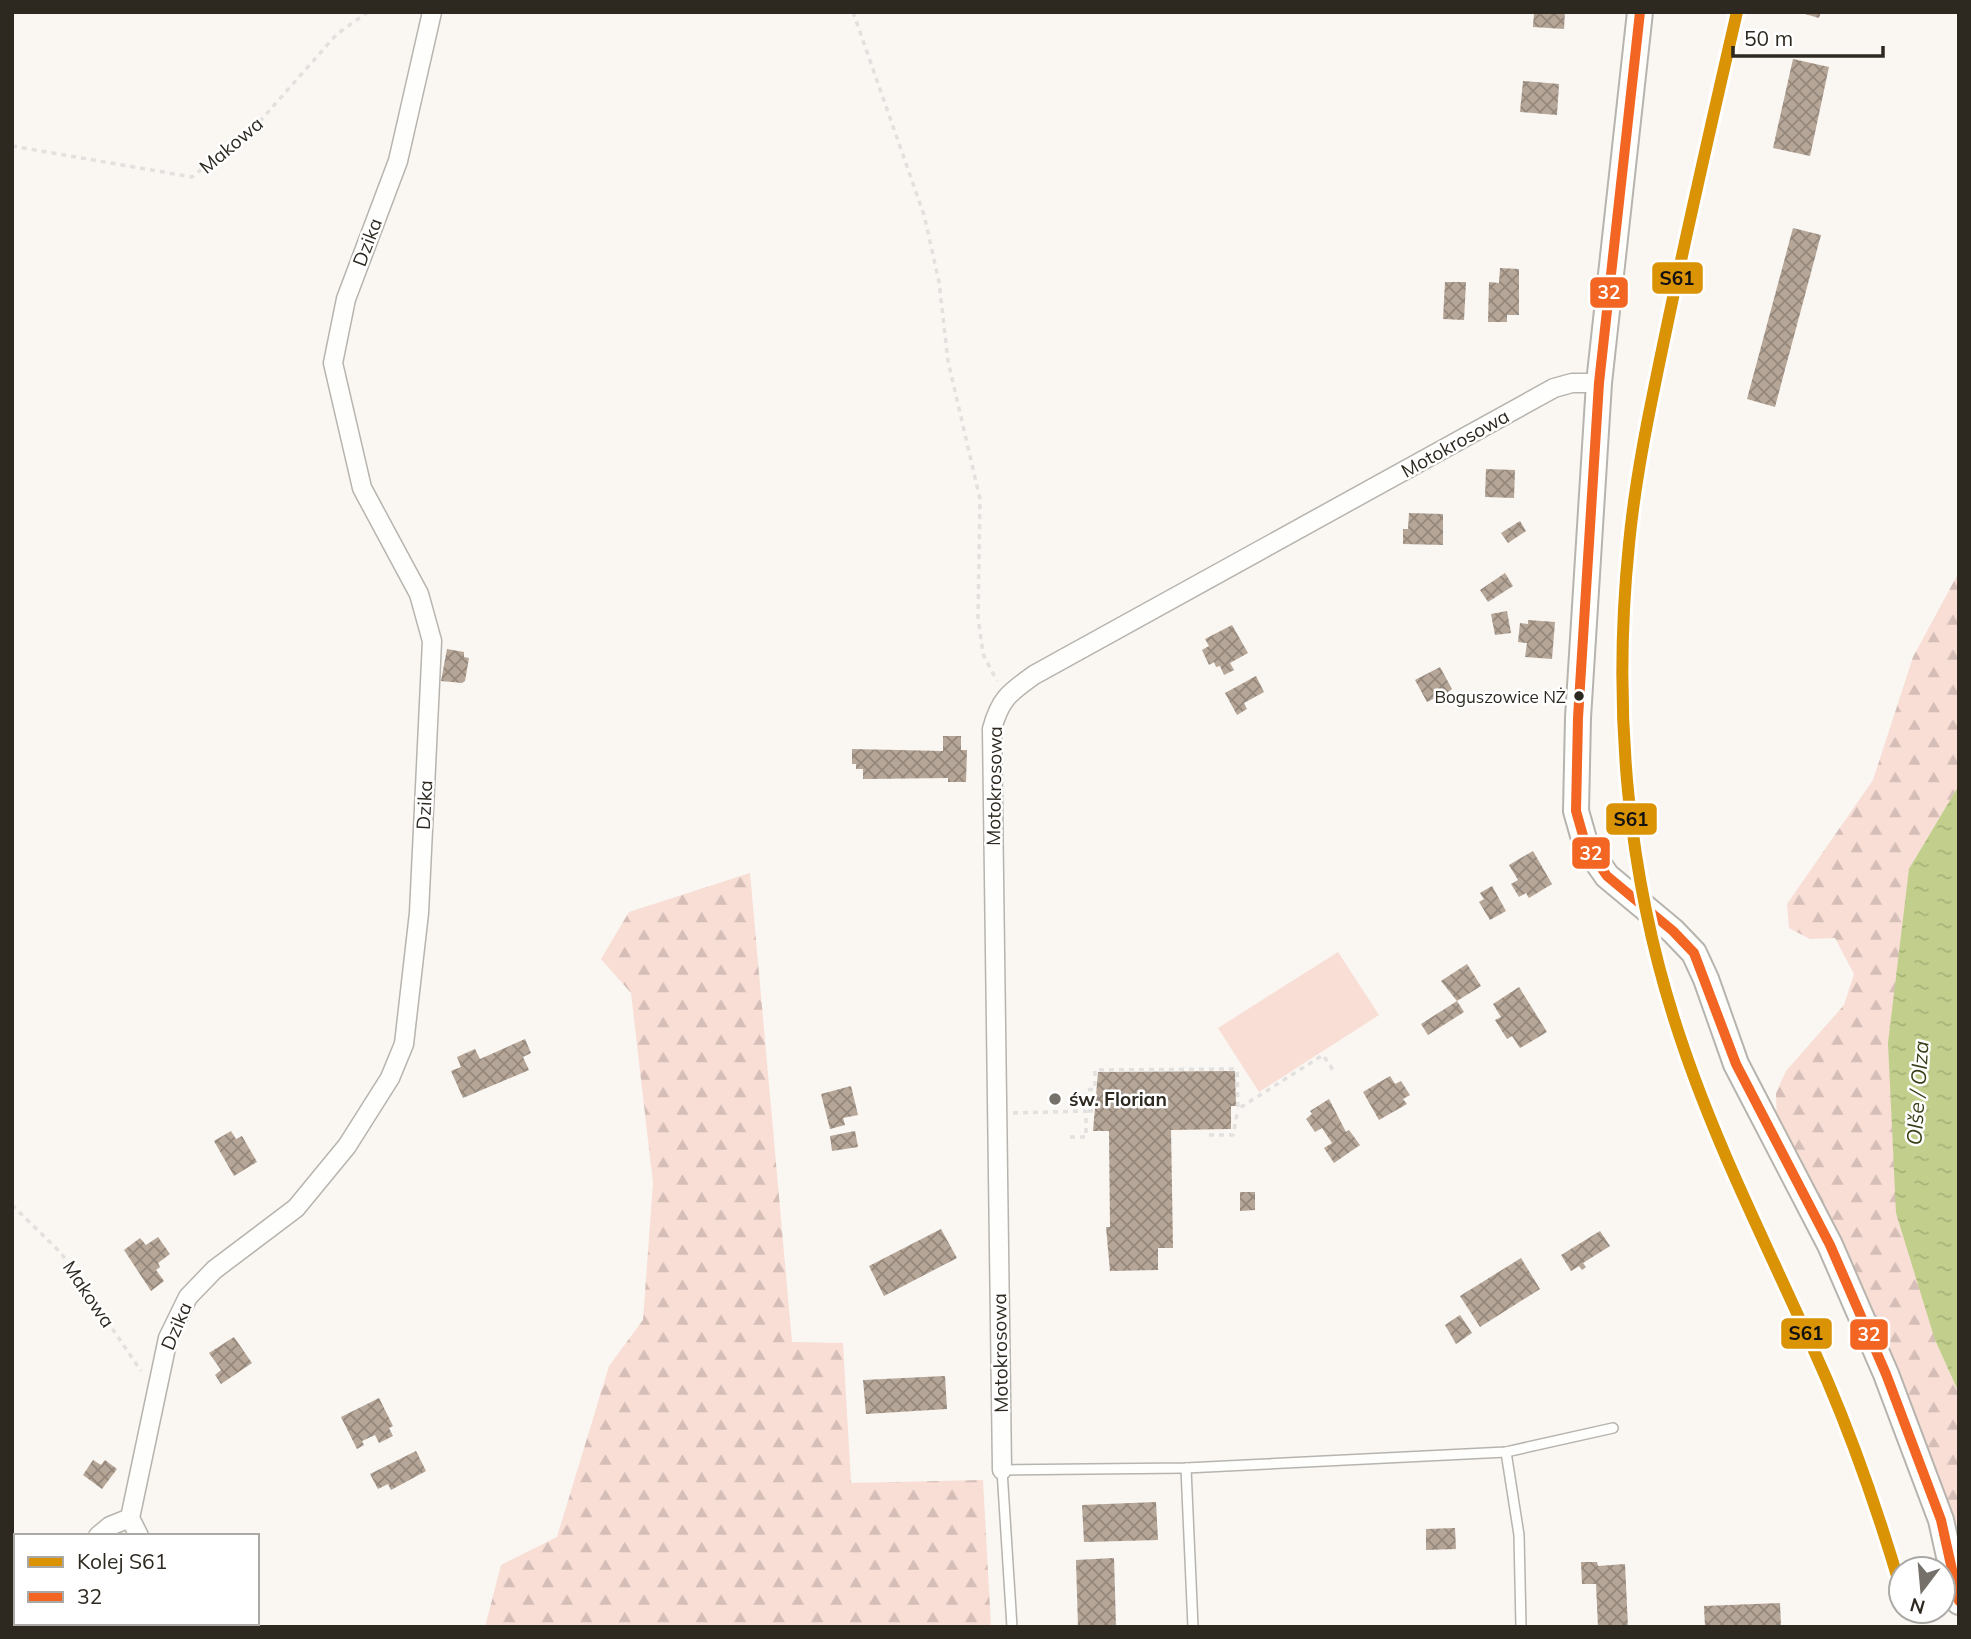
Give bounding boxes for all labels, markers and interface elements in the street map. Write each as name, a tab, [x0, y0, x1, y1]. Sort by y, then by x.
scale bar	[1733, 14, 1884, 58]
text: 50 m	[1744, 25, 1793, 51]
street label: Makowa	[194, 111, 268, 179]
street label: Dzika	[347, 215, 387, 269]
line badge: S61	[1651, 261, 1704, 295]
text: S61	[1659, 266, 1695, 290]
line badge: 32	[1589, 276, 1629, 309]
text: 32	[1598, 280, 1620, 304]
street label: Motokrosowa	[1397, 403, 1513, 483]
place label: Boguszowice NŻ	[1435, 686, 1566, 707]
marker: Boguszowice NŻ	[1572, 689, 1586, 703]
street label: Motokrosowa	[981, 726, 1007, 846]
street label: Dzika	[411, 780, 437, 830]
line badge: S61	[1605, 802, 1658, 836]
text: S61	[1613, 807, 1649, 831]
line badge: 32	[1571, 836, 1611, 870]
text: 32	[1580, 841, 1602, 865]
water label: Olše / Olza	[1900, 1040, 1934, 1146]
place label: św. Florian	[1069, 1087, 1167, 1111]
marker: św. Florian	[1047, 1091, 1063, 1107]
street label: Makowa	[58, 1256, 120, 1332]
street label: Motokrosowa	[987, 1293, 1013, 1413]
street label: Dzika	[155, 1298, 197, 1354]
line badge: S61	[1780, 1317, 1833, 1350]
line badge: 32	[1849, 1318, 1889, 1351]
text: S61	[1788, 1321, 1824, 1345]
text: 32	[1858, 1322, 1880, 1346]
legend	[14, 1534, 259, 1625]
text: Kolej S61	[77, 1548, 167, 1574]
north arrow	[1887, 1555, 1957, 1625]
text: 32	[77, 1583, 102, 1609]
text: N	[1907, 1593, 1928, 1620]

